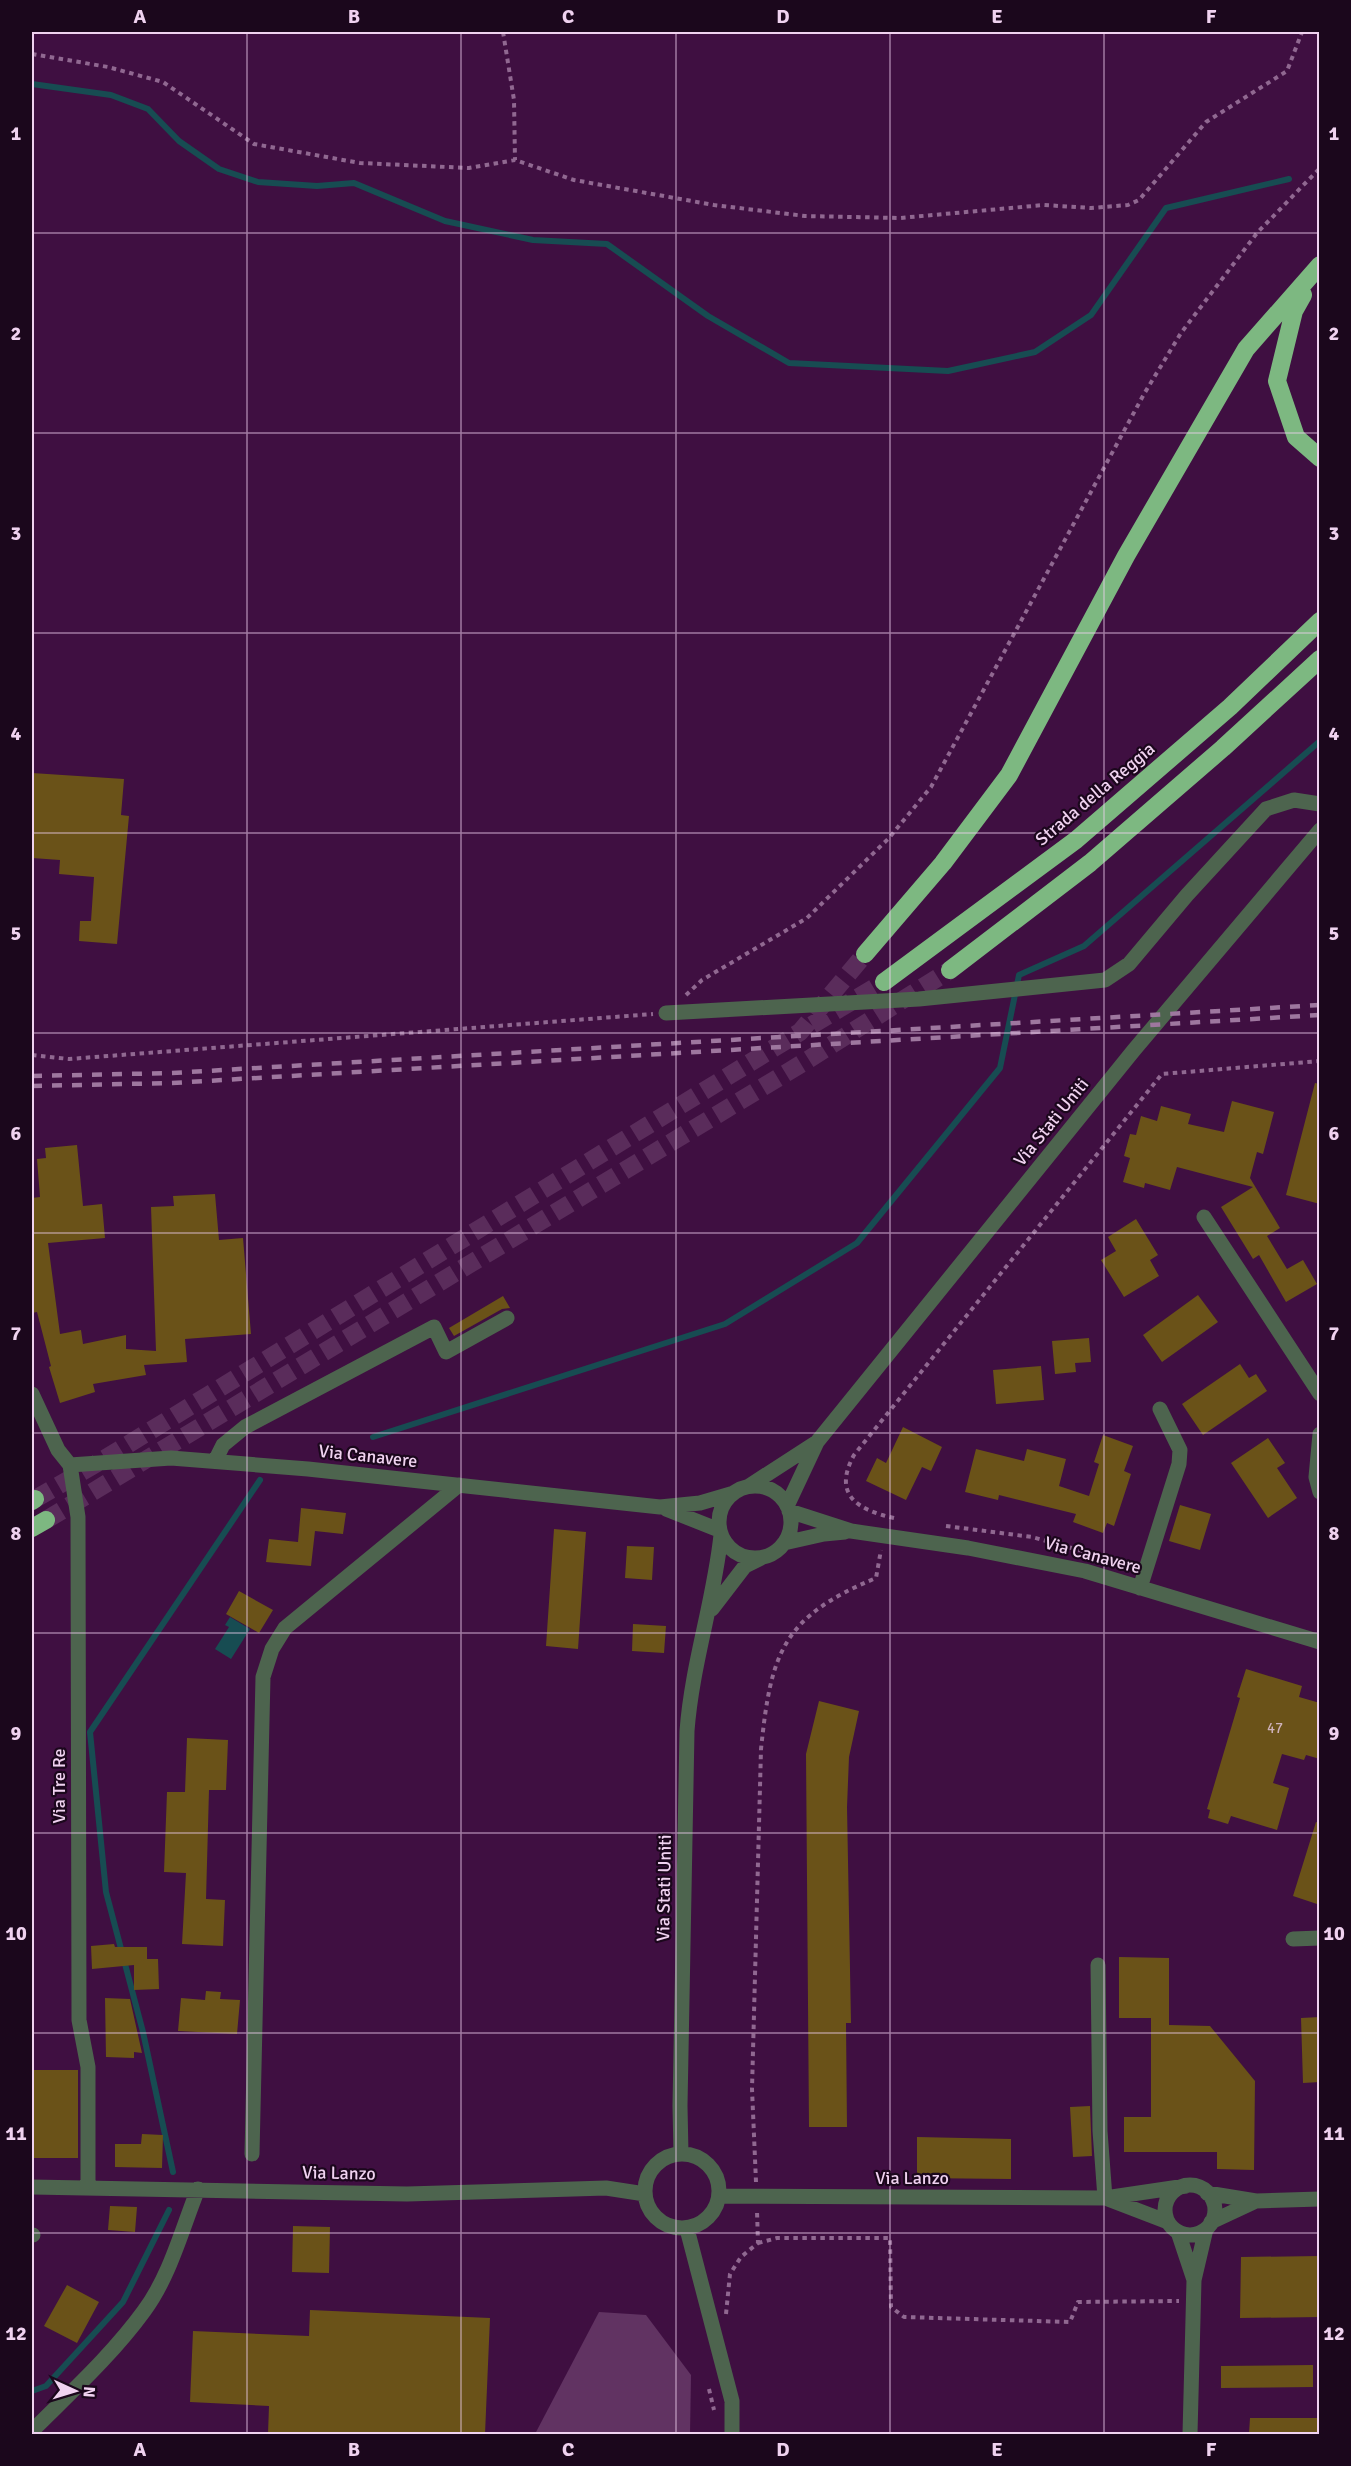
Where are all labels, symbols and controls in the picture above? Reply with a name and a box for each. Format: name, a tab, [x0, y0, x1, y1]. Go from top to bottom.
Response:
text: A	[134, 4, 147, 29]
text: B	[348, 4, 360, 29]
text: C	[562, 4, 574, 29]
text: D	[776, 4, 790, 29]
text: E	[991, 4, 1003, 29]
text: F	[1206, 4, 1217, 29]
text: 1	[11, 121, 22, 146]
text: 1	[1329, 121, 1340, 146]
text: 2	[11, 321, 21, 346]
text: 2	[1329, 321, 1339, 346]
text: 3	[11, 521, 21, 546]
text: 3	[1329, 521, 1339, 546]
text: 4	[11, 721, 22, 746]
text: 4	[1329, 721, 1340, 746]
street label: Strada della Reggia	[1031, 738, 1159, 850]
text: 5	[11, 921, 21, 946]
text: 5	[1329, 921, 1339, 946]
street label: Via Stati Uniti	[1009, 1074, 1093, 1170]
text: 6	[11, 1121, 22, 1146]
text: 6	[1329, 1121, 1340, 1146]
text: 7	[11, 1321, 22, 1346]
text: 7	[1329, 1321, 1340, 1346]
street label: Via Canavere	[318, 1440, 418, 1472]
text: 8	[11, 1521, 22, 1546]
text: 8	[1329, 1521, 1340, 1546]
street label: Via Canavere	[1042, 1532, 1144, 1578]
house number: 47	[1267, 1719, 1283, 1737]
text: 9	[11, 1721, 22, 1746]
text: 9	[1329, 1721, 1340, 1746]
street label: Via Tre Re	[48, 1748, 70, 1824]
street label: Via Stati Uniti	[652, 1834, 676, 1942]
text: 10	[5, 1921, 27, 1946]
text: 10	[1323, 1921, 1345, 1946]
text: 11	[5, 2121, 27, 2146]
text: 11	[1323, 2121, 1345, 2146]
street label: Via Lanzo	[302, 2161, 376, 2185]
street label: Via Lanzo	[875, 2167, 949, 2189]
text: 12	[5, 2321, 27, 2346]
text: 12	[1323, 2321, 1345, 2346]
north arrow	[45, 2361, 105, 2421]
text: N	[79, 2386, 99, 2398]
text: A	[134, 2437, 147, 2462]
text: B	[348, 2437, 360, 2462]
text: C	[562, 2437, 574, 2462]
text: D	[776, 2437, 790, 2462]
text: E	[991, 2437, 1003, 2462]
text: F	[1206, 2437, 1217, 2462]

